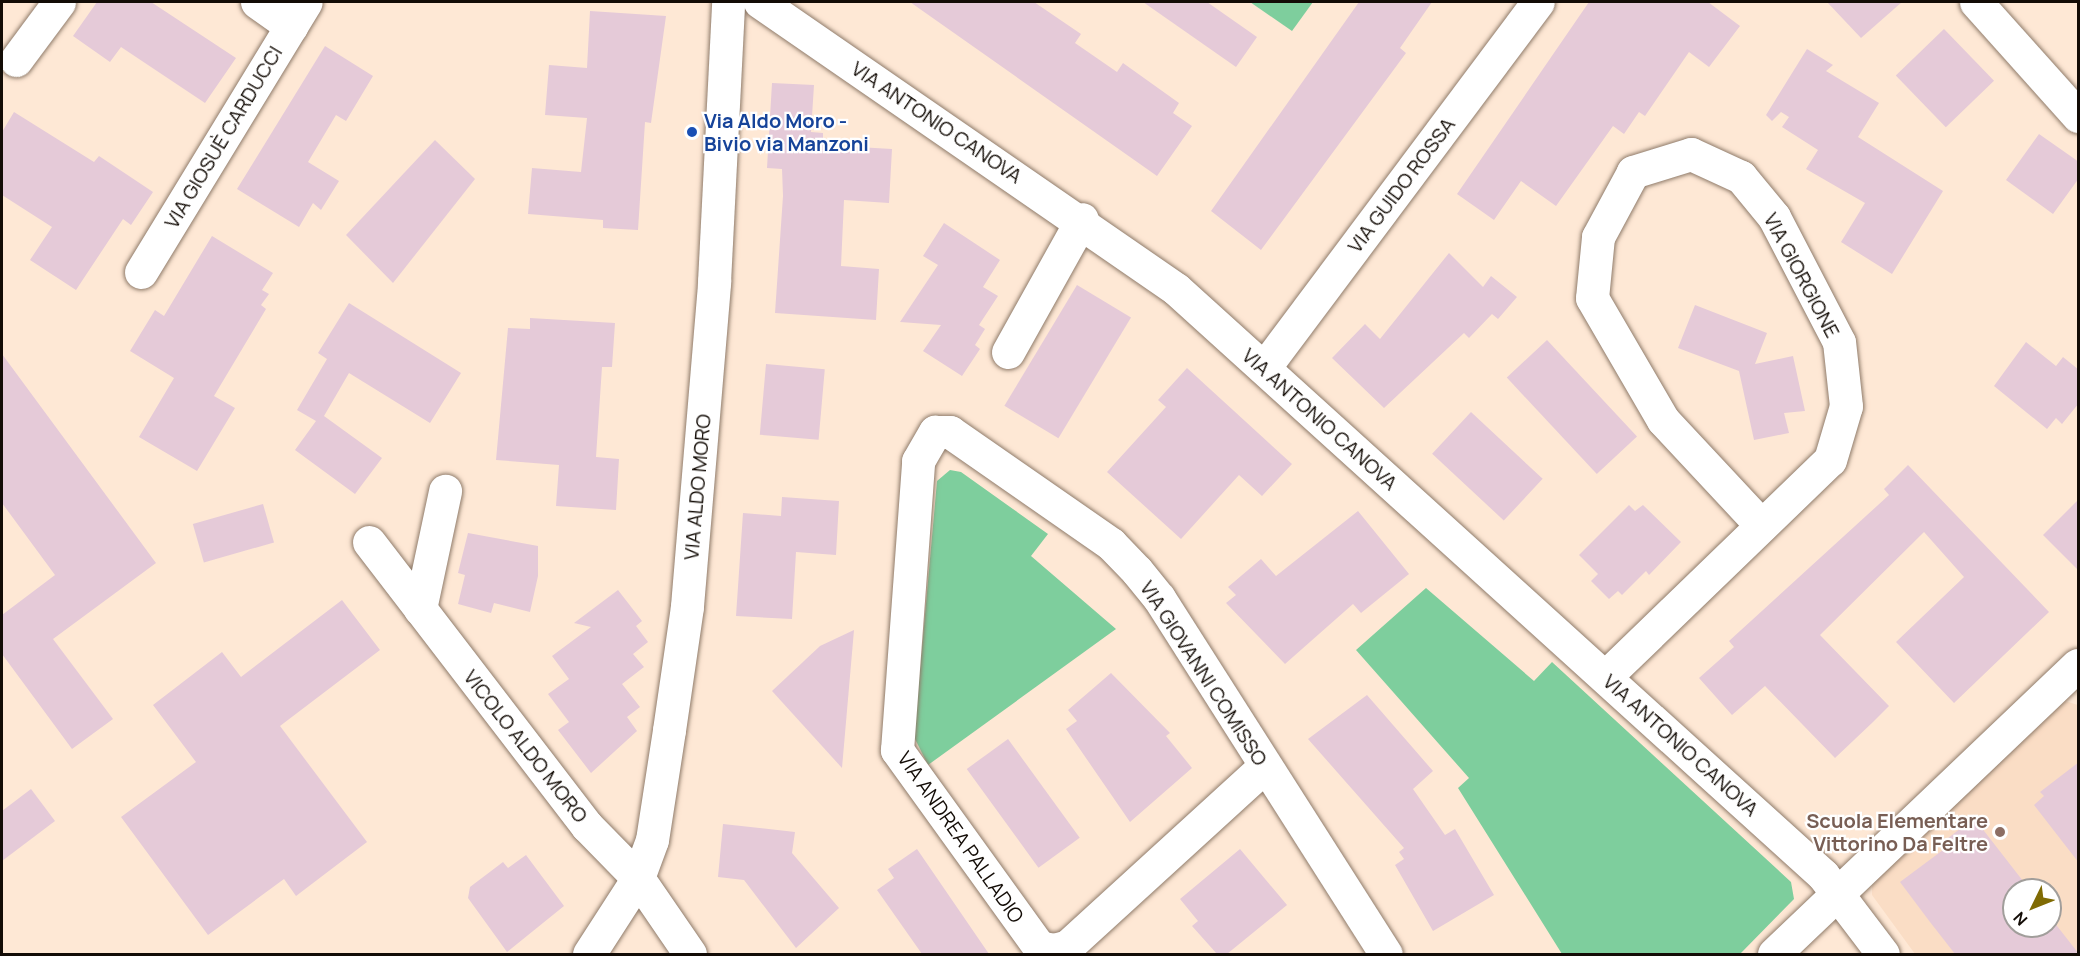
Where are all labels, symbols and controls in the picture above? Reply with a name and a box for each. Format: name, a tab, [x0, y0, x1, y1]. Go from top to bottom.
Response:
street label: VIA GIOSUÈ CARDUCCI	[159, 42, 287, 232]
street label: VIA ANTONIO CANOVA	[847, 56, 1027, 188]
place label: Via Aldo Moro - Bivio via Manzoni	[704, 108, 869, 155]
street label: VIA GUIDO ROSSA	[1342, 113, 1460, 257]
marker: Via Aldo Moro - Bivio via Manzoni	[685, 125, 699, 139]
street label: VIA GIORGIONE	[1759, 209, 1845, 341]
street label: VIA ANTONIO CANOVA	[1237, 343, 1403, 495]
street label: VIA ALDO MORO	[679, 413, 715, 561]
street label: VIA GIOVANNI COMISSO	[1135, 576, 1273, 770]
street label: VICOLO ALDO MORO	[459, 665, 593, 827]
street label: VIA ANTONIO CANOVA	[1598, 669, 1764, 821]
street label: VIA ANDREA PALLADIO	[893, 747, 1029, 927]
place label: Scuola Elementare Vittorino Da Feltre	[1806, 808, 1988, 855]
marker: Scuola Elementare Vittorino Da Feltre	[1993, 825, 2007, 839]
north arrow	[2002, 878, 2062, 938]
text: N	[2008, 907, 2032, 931]

